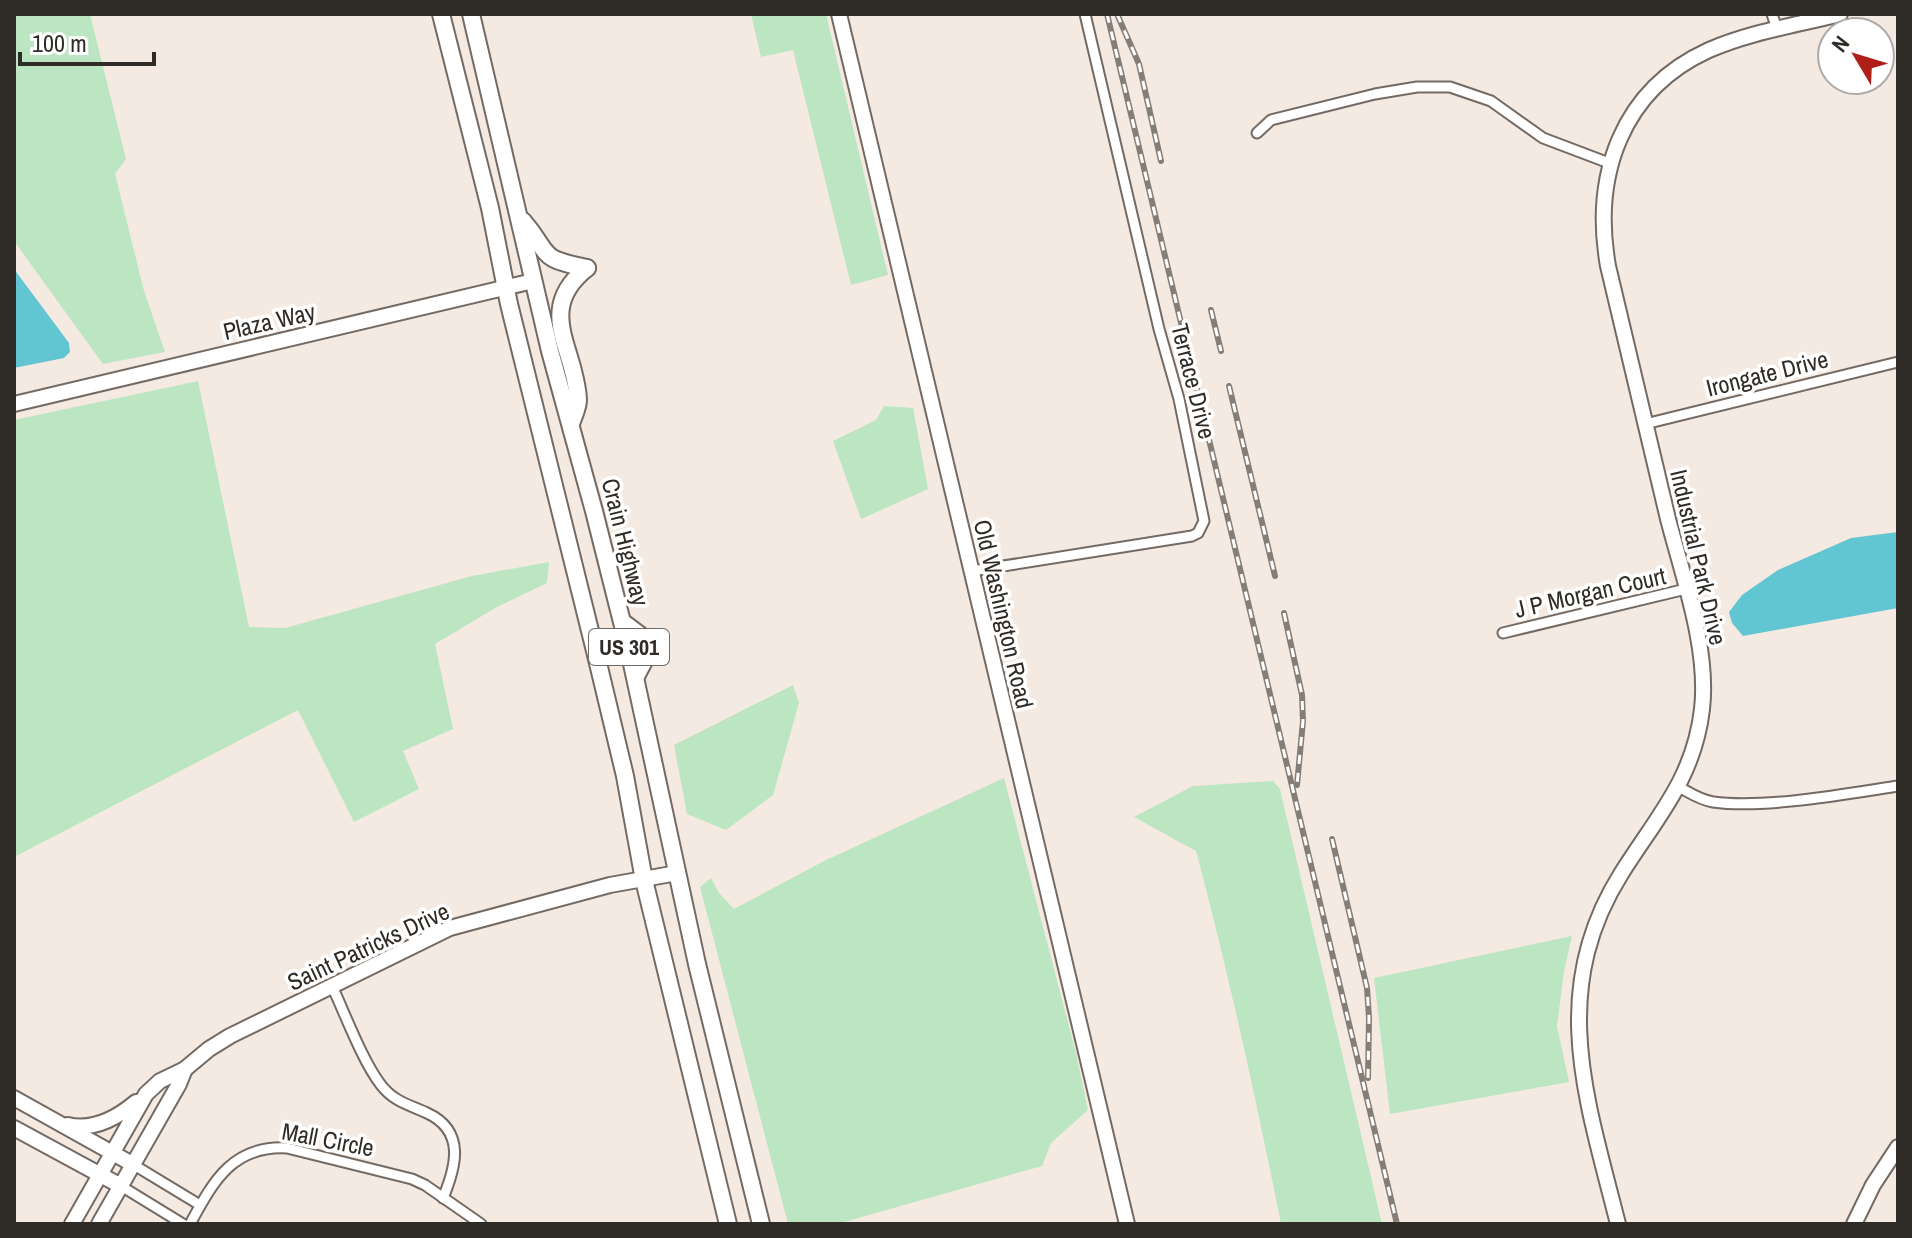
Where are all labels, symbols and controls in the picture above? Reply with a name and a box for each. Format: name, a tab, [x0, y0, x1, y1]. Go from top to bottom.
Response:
scale bar	[20, 16, 154, 66]
north arrow	[1816, 16, 1896, 96]
text: 100 m	[32, 27, 87, 59]
text: N	[1824, 29, 1856, 58]
street label: Plaza Way	[220, 295, 318, 347]
street label: Terrace Drive	[1164, 320, 1224, 442]
street label: Irongate Drive	[1703, 342, 1831, 404]
street label: Industrial Park Drive	[1663, 466, 1735, 648]
street label: Crain Highway	[595, 475, 657, 609]
street label: Old Washington Road	[967, 516, 1041, 712]
street label: J P Morgan Court	[1511, 559, 1669, 625]
road number: US 301	[589, 629, 669, 665]
street label: Saint Patricks Drive	[282, 895, 454, 997]
street label: Mall Circle	[279, 1114, 377, 1164]

